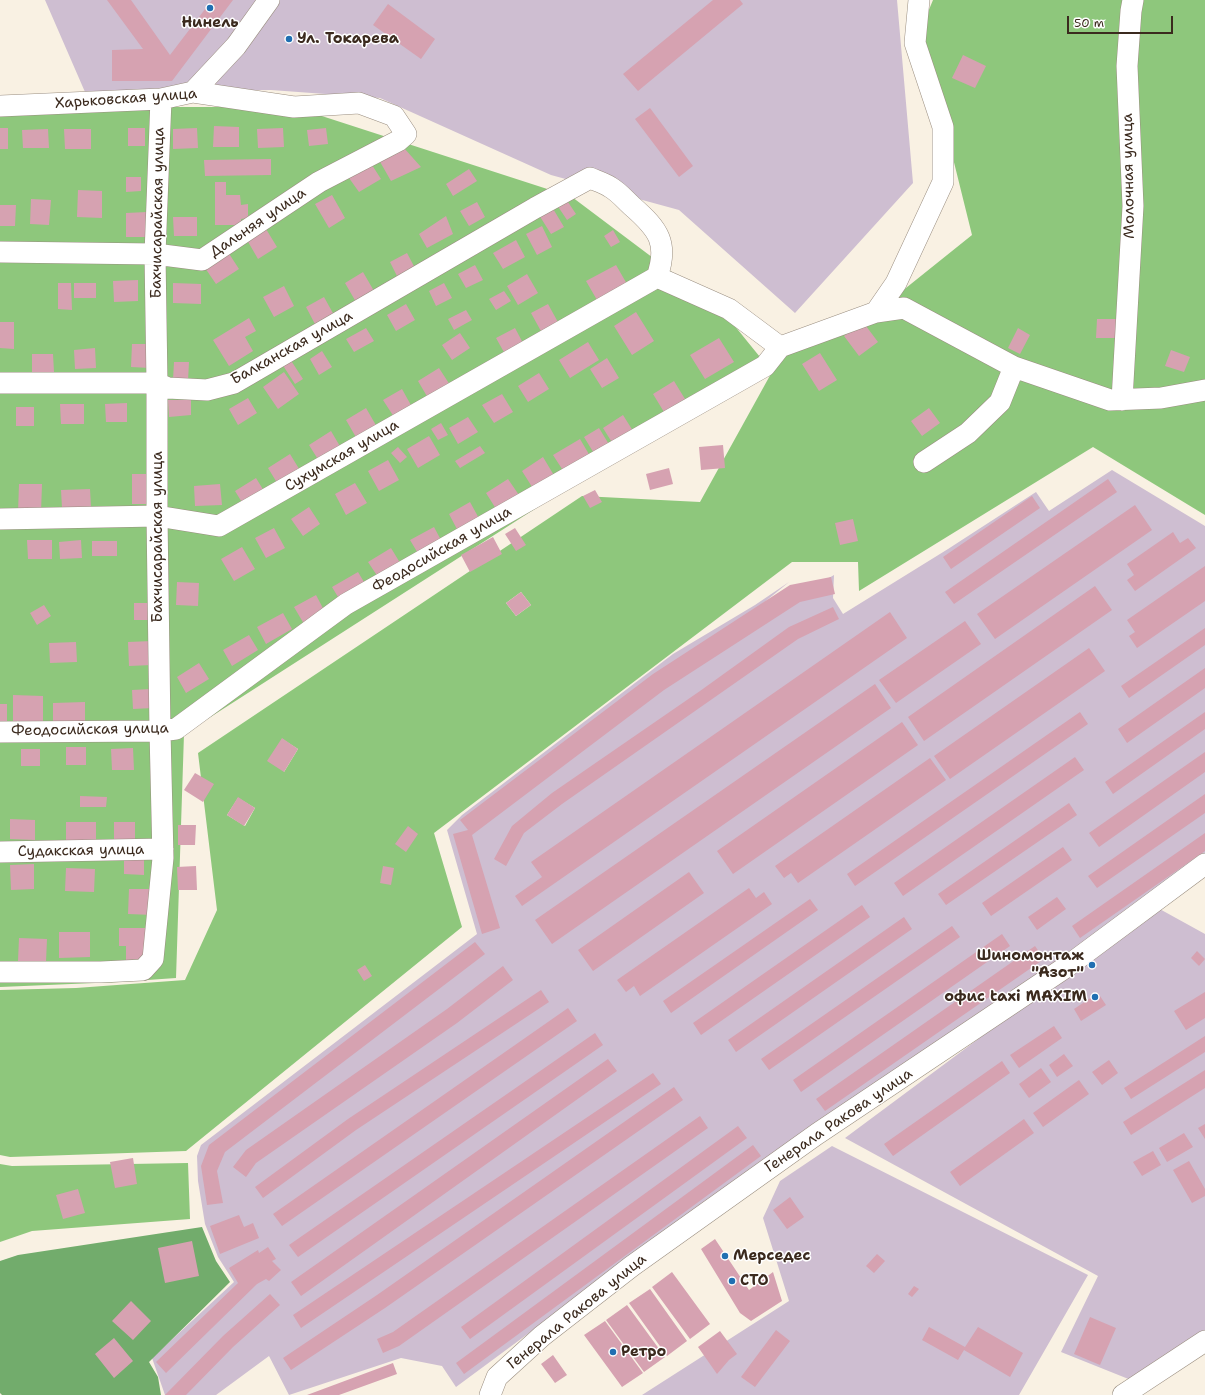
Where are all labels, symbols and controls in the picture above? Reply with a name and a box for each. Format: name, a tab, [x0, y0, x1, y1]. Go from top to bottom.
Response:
marker: Нинель	[205, 3, 215, 13]
scale bar	[1069, 8, 1175, 34]
place label: Нинель	[182, 14, 238, 32]
text: 50 m	[1074, 15, 1104, 31]
place label: Ул. Токарева	[297, 30, 399, 48]
marker: Ул. Токарева	[284, 34, 294, 44]
street label: Харьковская улица	[54, 85, 198, 113]
street label: Молочная улица	[1119, 113, 1139, 239]
street label: Бахчисарайская улица	[148, 127, 168, 299]
street label: Дальняя улица	[206, 184, 310, 262]
street label: Балканская улица	[228, 307, 356, 389]
street label: Сухумская улица	[282, 416, 402, 496]
street label: Бахчисарайская улица	[149, 451, 167, 623]
street label: Феодосийская улица	[369, 503, 515, 597]
street label: Феодосийская улица	[11, 720, 169, 740]
street label: Судакская улица	[17, 841, 145, 861]
place label: Шиномонтаж "Азот"	[977, 947, 1084, 982]
marker: Шиномонтаж "Азот"	[1087, 960, 1097, 970]
place label: офис taxi MAXIM	[944, 988, 1087, 1006]
marker: офис taxi MAXIM	[1090, 992, 1100, 1002]
street label: Генерала Ракова улица	[762, 1065, 916, 1177]
place label: Мерседес	[733, 1247, 811, 1265]
street label: Генерала Ракова улица	[504, 1250, 650, 1374]
marker: Мерседес	[720, 1251, 730, 1261]
place label: СТО	[740, 1272, 768, 1290]
marker: СТО	[727, 1276, 737, 1286]
place label: Ретро	[621, 1343, 666, 1361]
marker: Ретро	[608, 1347, 618, 1357]

